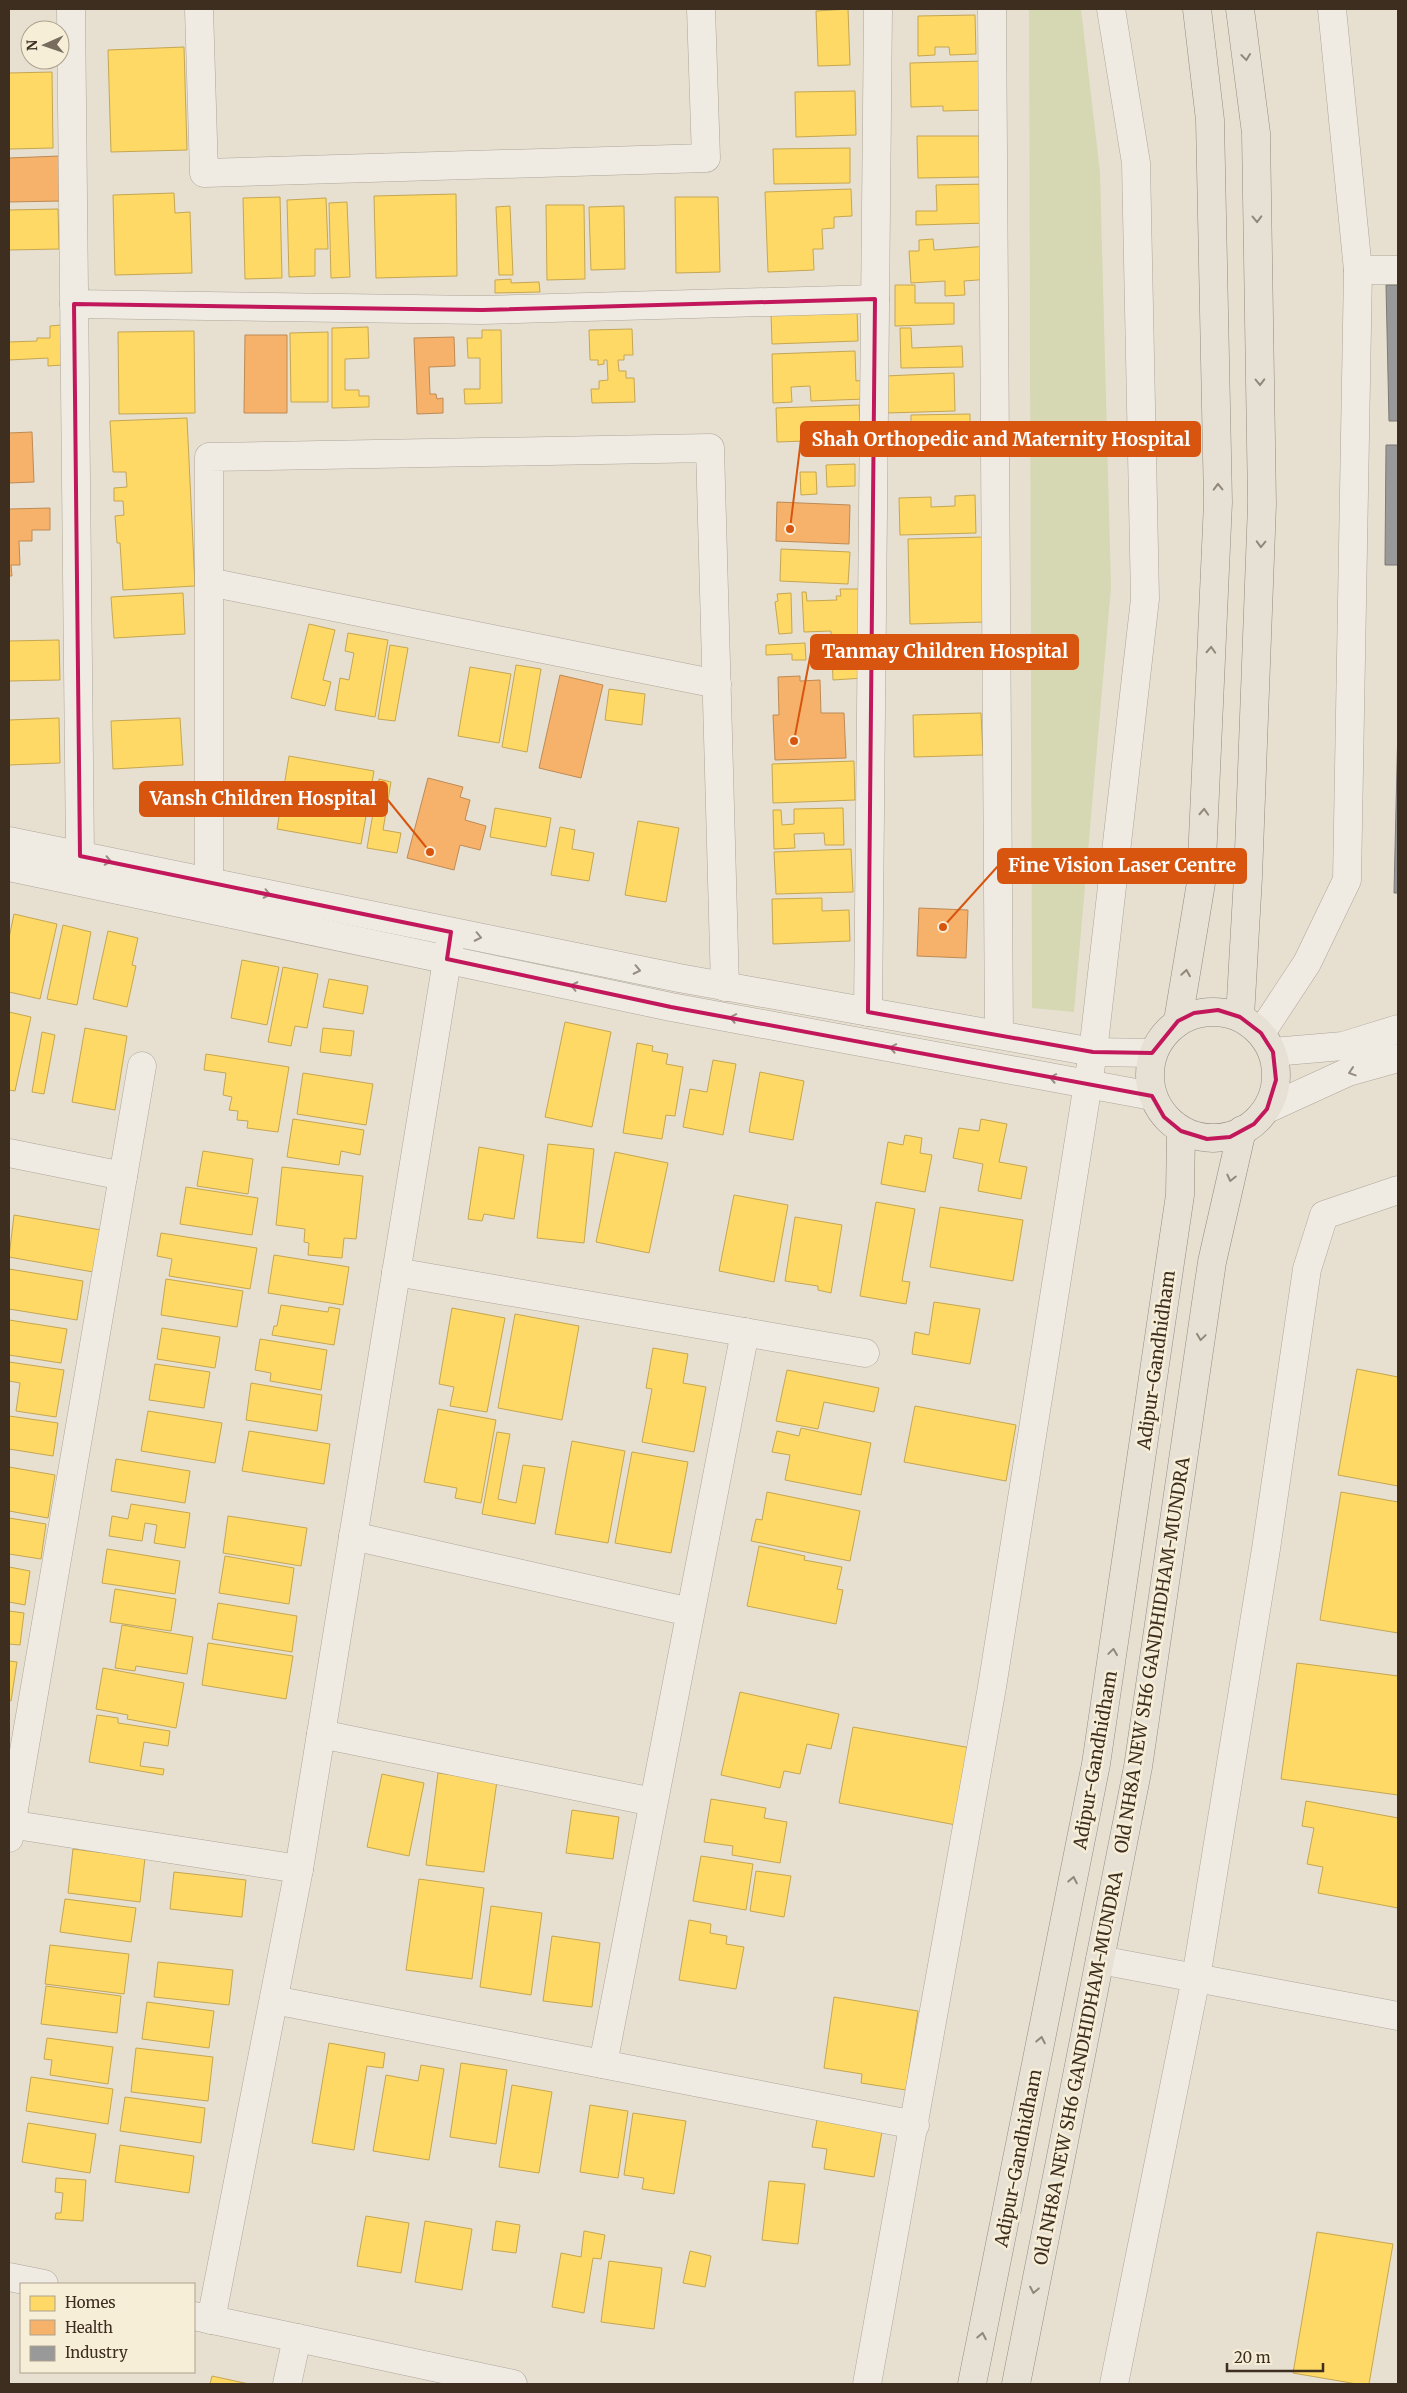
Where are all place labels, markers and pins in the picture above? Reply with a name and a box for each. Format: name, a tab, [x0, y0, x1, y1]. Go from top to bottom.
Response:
callout: Shah Orthopedic and Maternity Hospital	[801, 422, 1200, 456]
callout: Tanmay Children Hospital	[811, 635, 1078, 669]
callout: Vansh Children Hospital	[140, 782, 387, 816]
callout: Fine Vision Laser Centre	[998, 849, 1246, 883]

